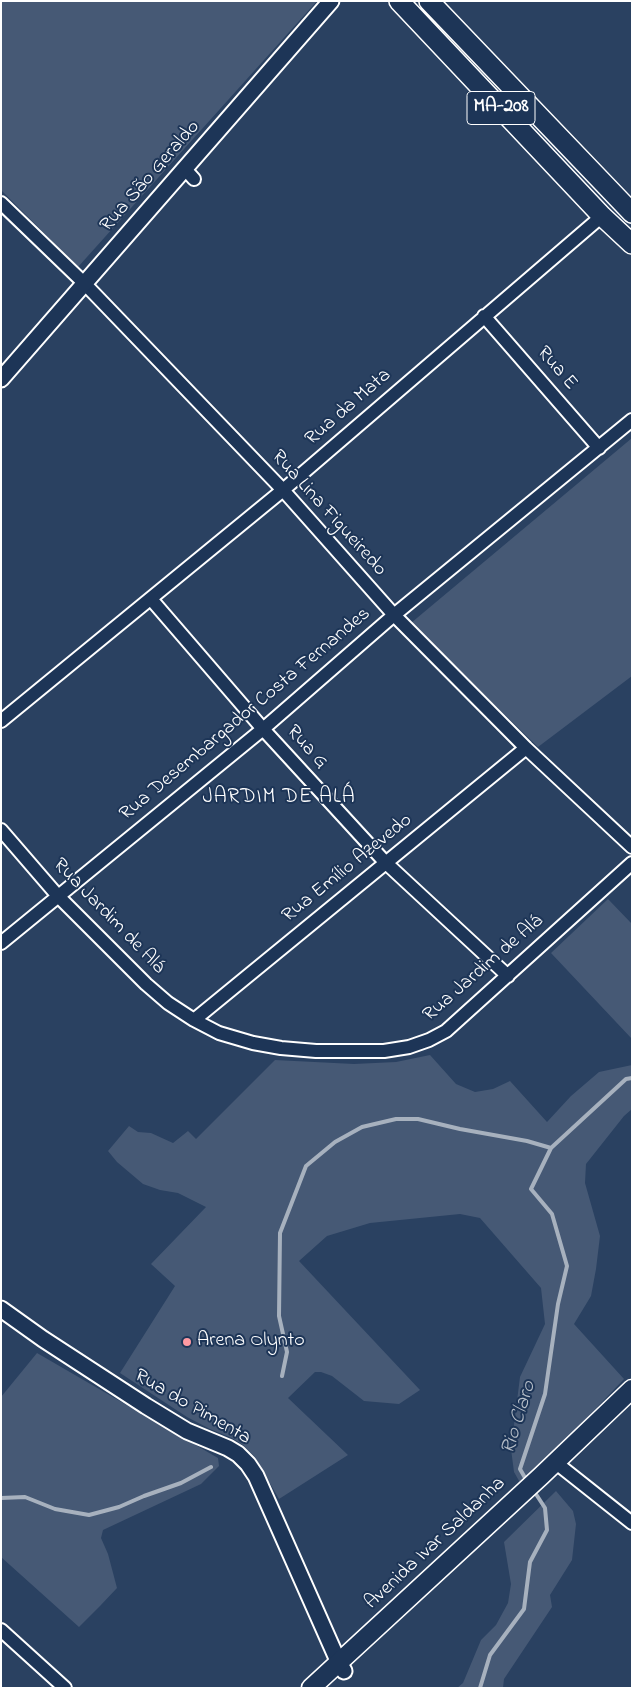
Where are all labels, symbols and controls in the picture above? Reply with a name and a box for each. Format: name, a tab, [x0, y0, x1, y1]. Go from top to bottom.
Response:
road number: MA-208	[467, 92, 535, 125]
street label: Rua São Geraldo	[96, 116, 206, 238]
street label: Rua E	[530, 342, 582, 396]
street label: Rua da Mata	[301, 364, 397, 452]
street label: Rua Lina Figueiredo	[265, 446, 391, 582]
street label: Rua Desembargador Costa Fernandes	[116, 603, 376, 827]
street label: Rua G	[280, 721, 332, 775]
district label: JARDIM DE ALÁ	[201, 786, 357, 812]
street label: Rua Emílio Azevedo	[278, 809, 418, 929]
street label: Rua Jardim de Alá	[47, 854, 169, 980]
street label: Rua Jardim de Alá	[419, 910, 549, 1028]
place label: Arena Olynto	[197, 1330, 305, 1354]
marker: Arena Olynto	[181, 1336, 193, 1348]
street label: Rua do Pimenta	[129, 1365, 255, 1451]
water label: Rio Claro	[497, 1378, 543, 1458]
street label: Avenida Ivar Saldanha	[361, 1473, 511, 1615]

